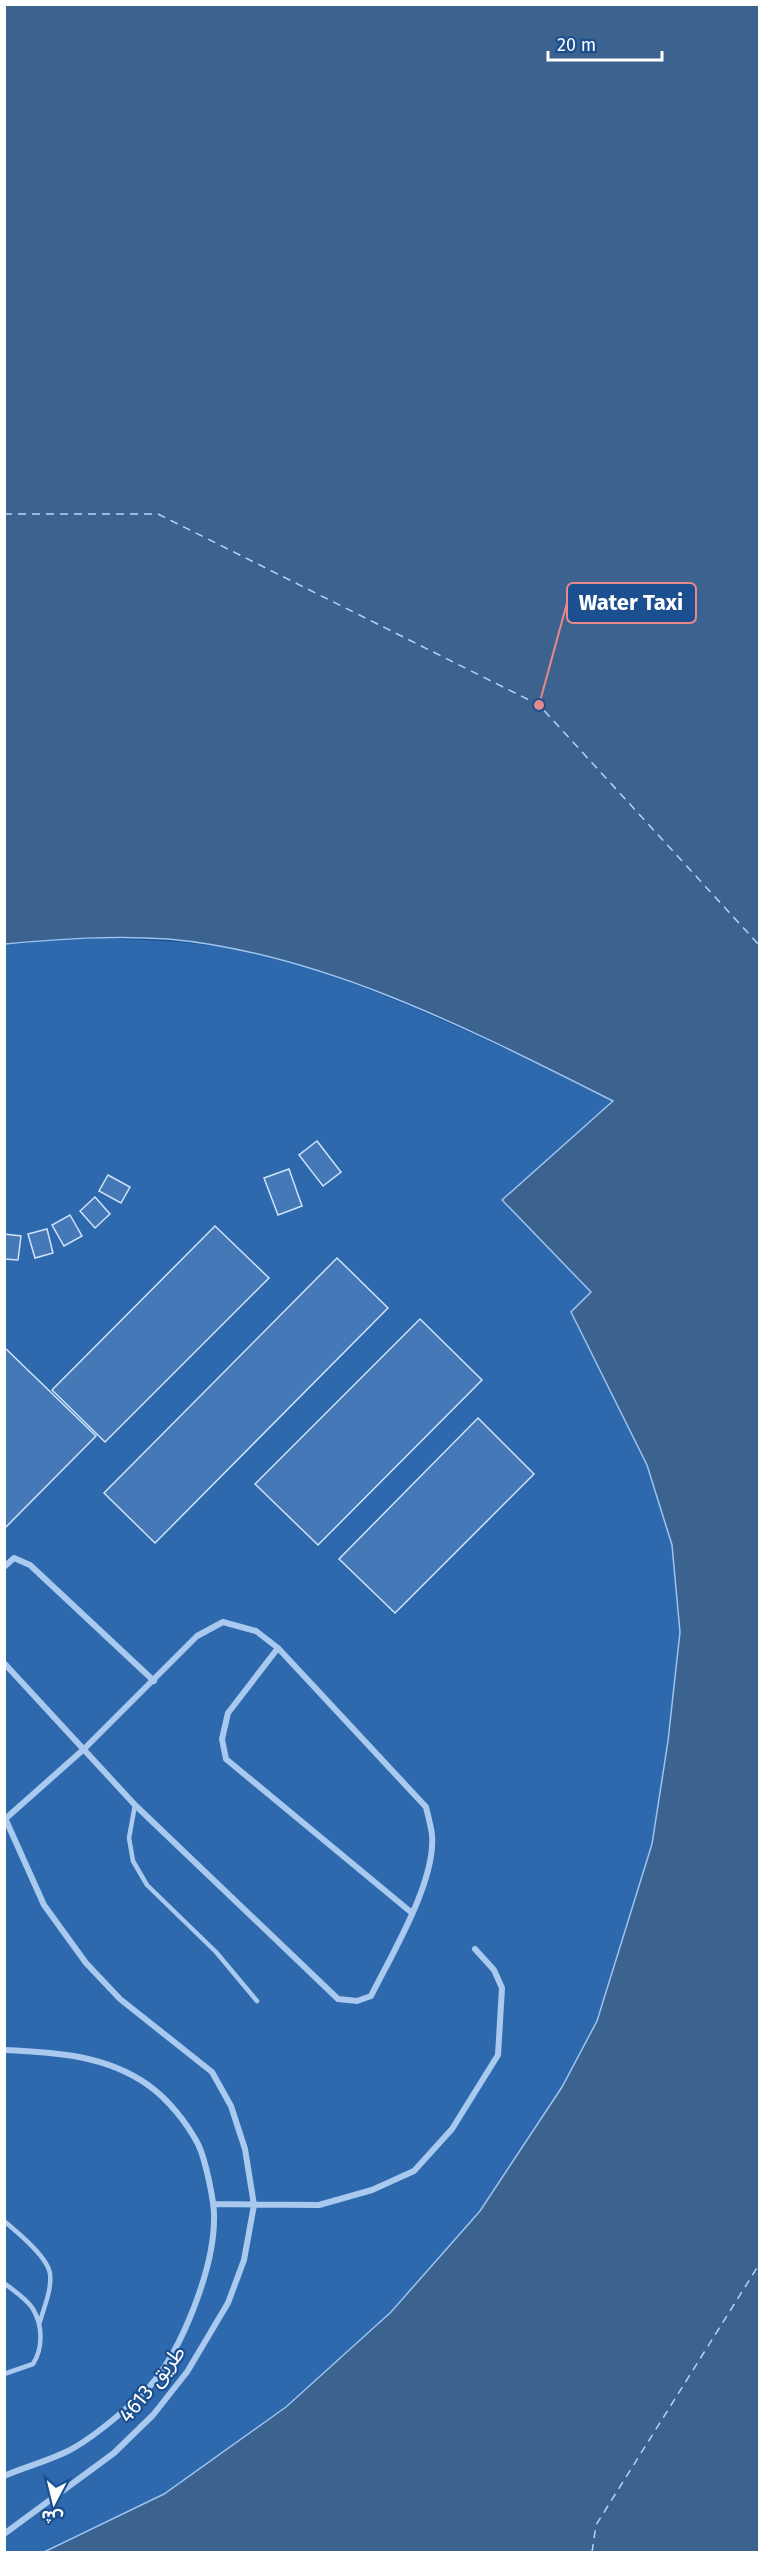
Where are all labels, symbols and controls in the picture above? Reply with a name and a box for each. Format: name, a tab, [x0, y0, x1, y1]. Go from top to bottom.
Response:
scale bar	[548, 24, 662, 62]
text: 20 m	[557, 34, 596, 56]
callout: Water Taxi	[567, 583, 696, 623]
text: Water Taxi	[579, 589, 683, 616]
street label: طريق 4613	[113, 2340, 191, 2428]
north arrow	[24, 2473, 84, 2533]
text: ش	[40, 2507, 64, 2528]

